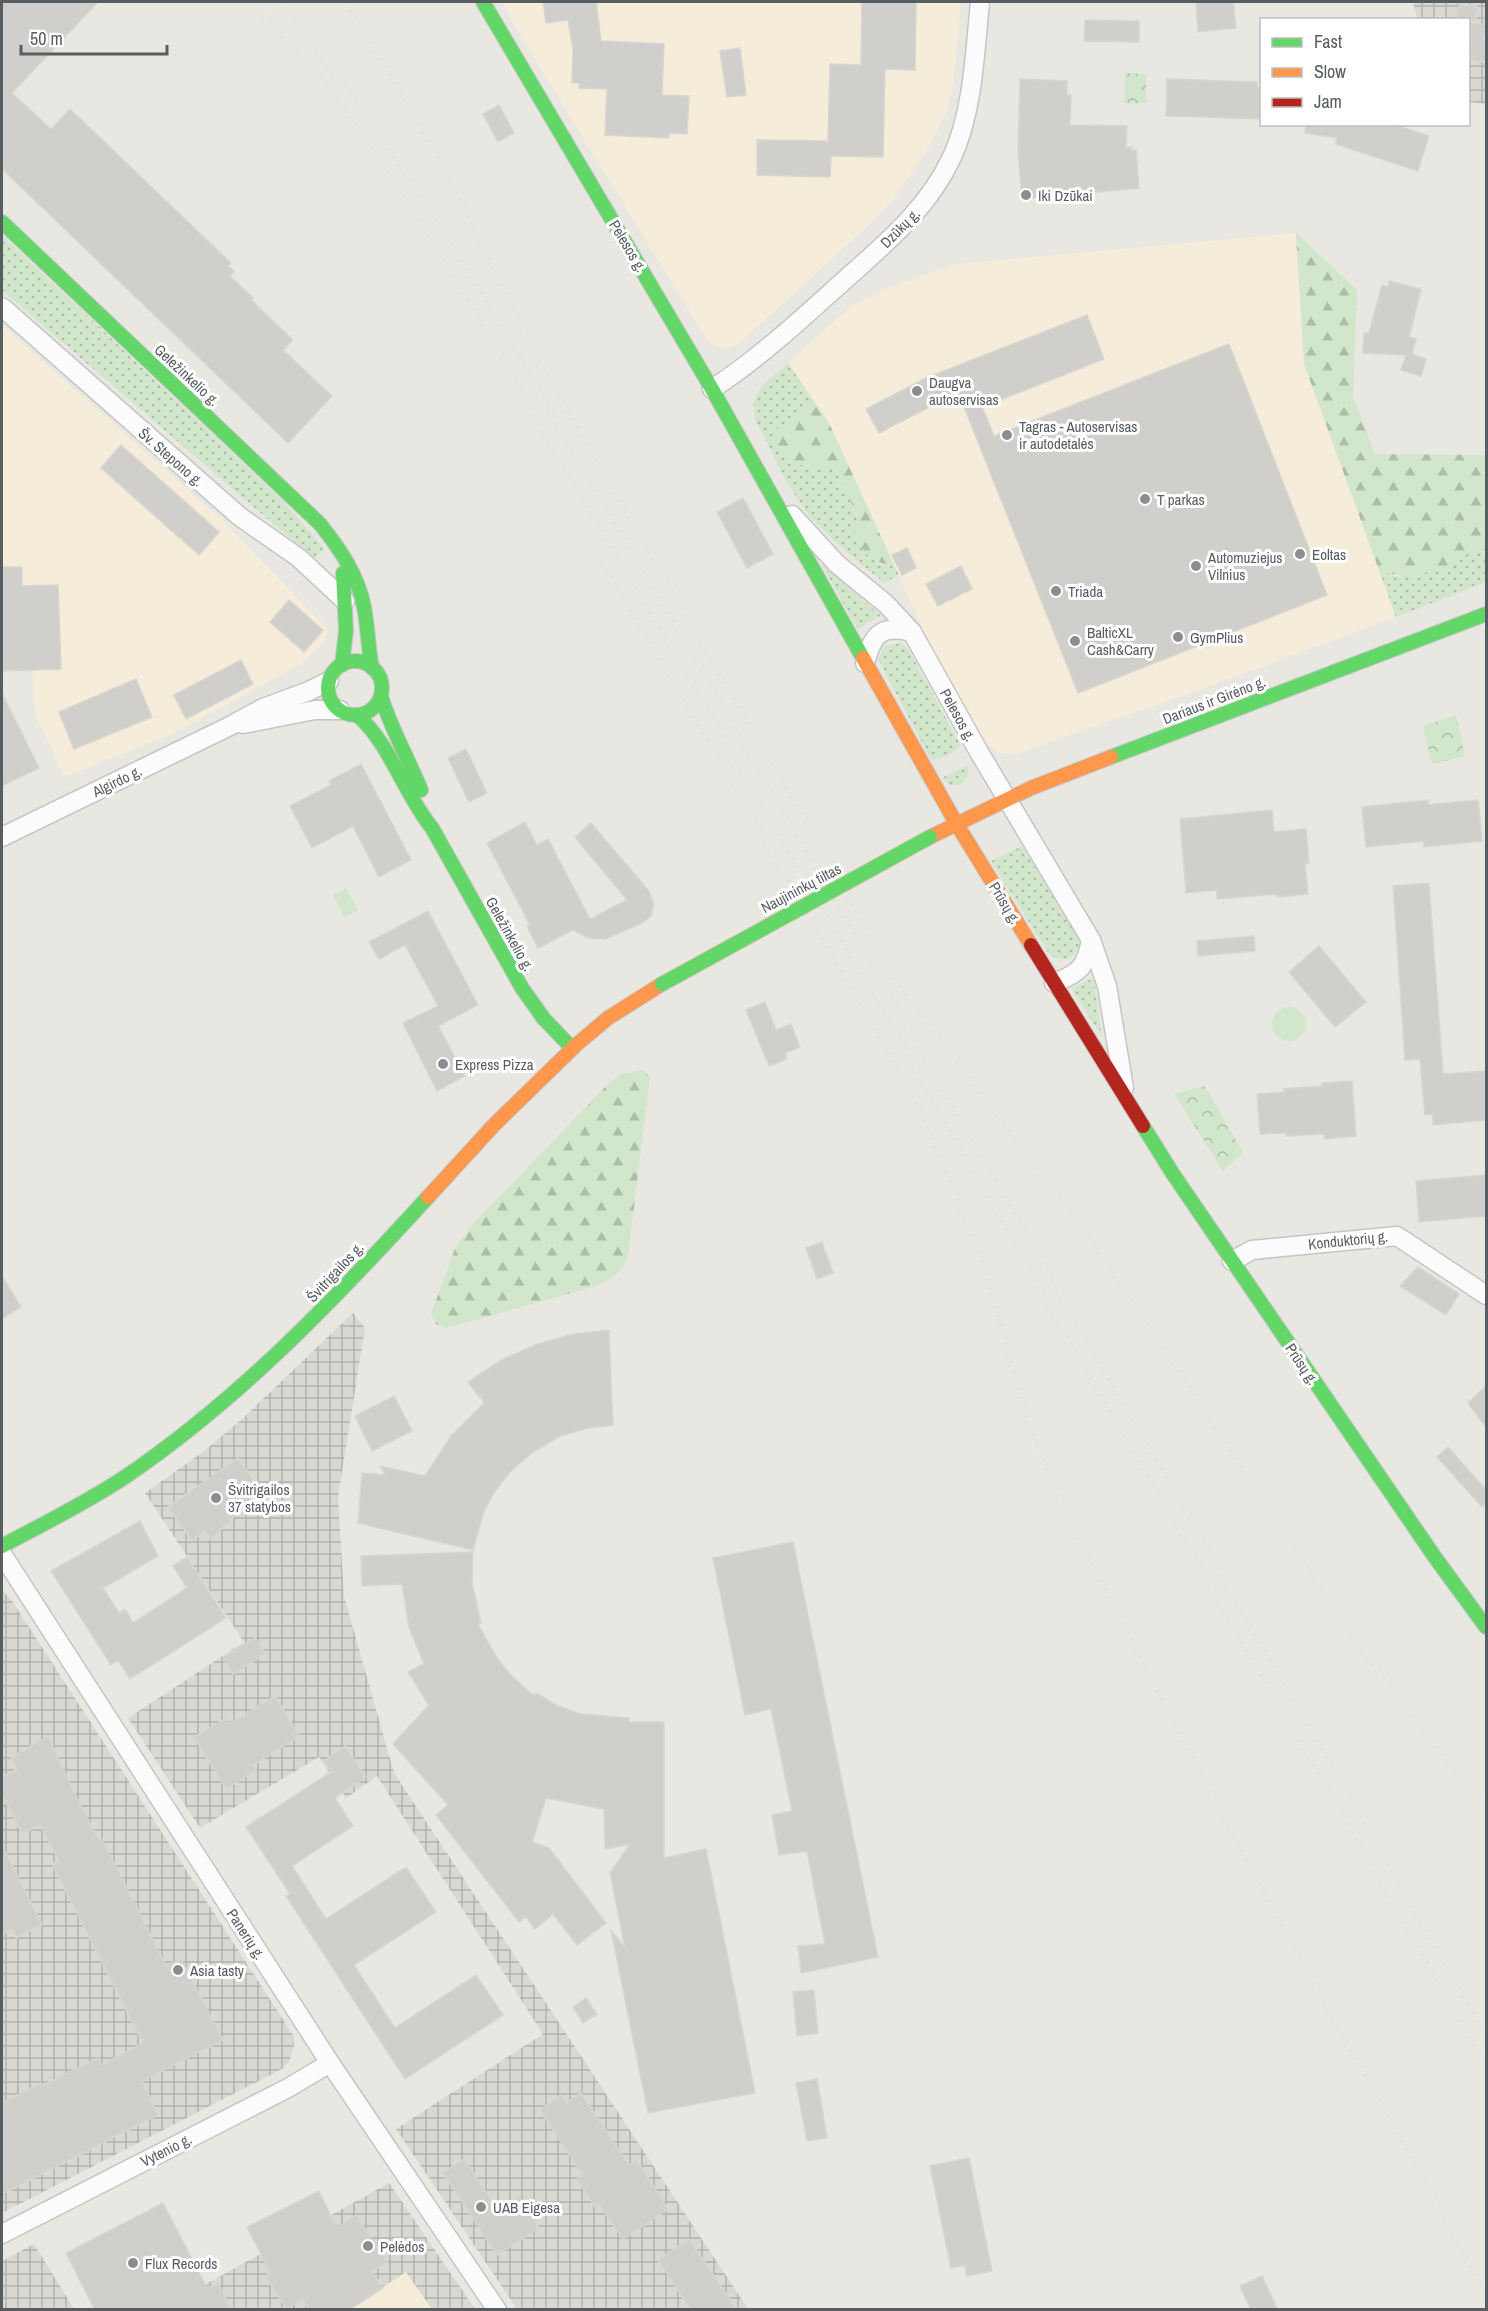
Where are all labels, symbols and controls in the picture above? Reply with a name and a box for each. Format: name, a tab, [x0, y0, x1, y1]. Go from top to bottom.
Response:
scale bar	[21, 18, 166, 56]
legend	[1260, 18, 1470, 126]
text: 50 m	[30, 26, 63, 51]
text: Fast	[1314, 29, 1342, 54]
text: Slow	[1314, 59, 1346, 84]
text: Jam	[1314, 89, 1342, 114]
place label: Iki Dzūkai	[1038, 185, 1093, 206]
marker: Iki Dzūkai	[1019, 188, 1033, 202]
street label: Dzūkų g.	[875, 203, 925, 253]
street label: Pelesos g.	[604, 216, 652, 276]
street label: Geležinkelio g.	[150, 339, 224, 411]
place label: Daugva autoservisas	[929, 372, 999, 410]
marker: Daugva autoservisas	[910, 384, 924, 398]
place label: Tagras - Autoservisas ir autodetalės	[1019, 416, 1138, 454]
street label: Šv. Stepono g.	[134, 423, 208, 491]
marker: Tagras - Autoservisas ir autodetalės	[1000, 428, 1014, 442]
place label: T parkas	[1157, 489, 1205, 510]
marker: T parkas	[1138, 492, 1152, 506]
place label: Eoltas	[1312, 544, 1346, 565]
place label: Automuziejus Vilnius	[1207, 547, 1283, 585]
marker: Eoltas	[1293, 547, 1307, 561]
marker: Automuziejus Vilnius	[1189, 559, 1203, 573]
place label: Triada	[1068, 581, 1103, 602]
marker: Triada	[1049, 584, 1063, 598]
place label: BalticXL Cash&Carry	[1087, 622, 1155, 660]
place label: GymPlius	[1190, 627, 1243, 648]
marker: GymPlius	[1171, 630, 1185, 644]
marker: BalticXL Cash&Carry	[1068, 634, 1082, 648]
street label: Dariaus ir Girėno g.	[1159, 671, 1269, 729]
street label: Pelesos g.	[935, 685, 981, 745]
street label: Algirdo g.	[88, 760, 145, 802]
street label: Naujininkų tiltas	[757, 858, 845, 918]
street label: Prūsų g.	[984, 878, 1026, 928]
street label: Geležinkelio g.	[481, 893, 539, 975]
place label: Express Pizza	[455, 1054, 534, 1075]
marker: Express Pizza	[436, 1057, 450, 1071]
street label: Konduktorių g.	[1307, 1225, 1389, 1255]
street label: Švitrigailos g.	[302, 1237, 368, 1307]
street label: Prūsų g.	[1280, 1339, 1324, 1389]
place label: Švitrigailos 37 statybos	[228, 1479, 291, 1517]
marker: Švitrigailos 37 statybos	[209, 1491, 223, 1505]
street label: Panerių g.	[222, 1904, 270, 1964]
place label: Asia tasty	[189, 1960, 245, 1981]
marker: Asia tasty	[171, 1963, 185, 1977]
street label: Vytenio g.	[137, 2128, 195, 2172]
place label: UAB Eigesa	[493, 2197, 560, 2218]
marker: UAB Eigesa	[474, 2200, 488, 2214]
place label: Pelėdos	[380, 2236, 424, 2257]
marker: Pelėdos	[361, 2239, 375, 2253]
place label: Flux Records	[145, 2253, 217, 2274]
marker: Flux Records	[126, 2256, 140, 2270]

